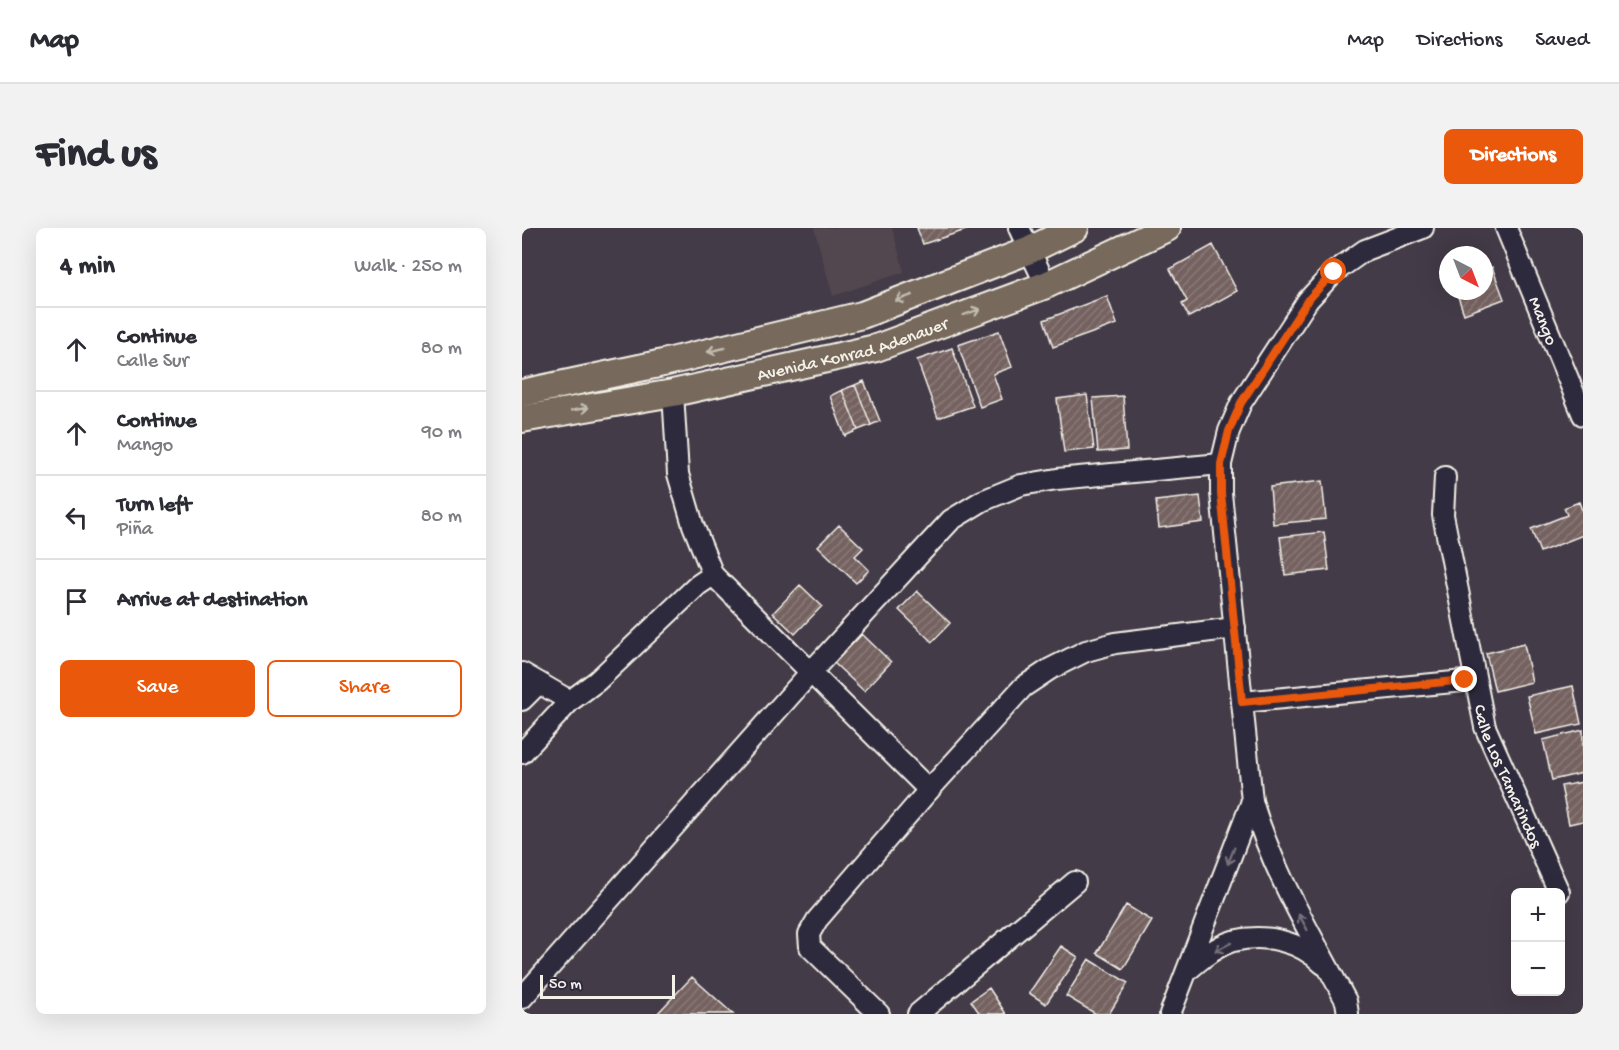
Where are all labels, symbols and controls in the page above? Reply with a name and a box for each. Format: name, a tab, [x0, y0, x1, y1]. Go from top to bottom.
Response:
text: Map	[30, 25, 79, 58]
text: Map	[1347, 29, 1384, 54]
text: Directions	[1417, 29, 1502, 54]
text: Saved	[1535, 29, 1589, 54]
button: Directions	[1444, 129, 1583, 184]
text: Find us	[36, 132, 156, 181]
north arrow	[1439, 246, 1493, 300]
text: 4 min	[60, 252, 115, 283]
text: Walk · 250 m	[354, 256, 462, 279]
route start	[1320, 258, 1346, 284]
one-way arrow	[895, 294, 914, 305]
street label: Mango	[1522, 294, 1561, 349]
one-way arrow	[962, 306, 981, 317]
street label: Avenida Konrad Adenauer	[755, 314, 953, 387]
text: Continue	[117, 325, 197, 351]
icon: ahead	[60, 333, 93, 366]
text: 80 m	[421, 338, 462, 361]
one-way arrow	[707, 344, 726, 356]
text: Calle Sur	[117, 351, 189, 374]
one-way arrow	[569, 403, 589, 414]
text: Continue	[117, 409, 197, 435]
icon: ahead	[60, 417, 93, 450]
text: 90 m	[422, 422, 462, 445]
text: Mango	[117, 435, 173, 458]
text: Turn left	[117, 493, 191, 519]
icon: left	[60, 501, 93, 534]
text: 80 m	[421, 506, 462, 529]
text: Piña	[117, 519, 153, 542]
icon: arrive	[60, 585, 93, 618]
text: Arrive at destination	[117, 588, 307, 614]
button: Save	[60, 660, 255, 717]
button: Share	[267, 660, 462, 717]
route end	[1451, 666, 1477, 692]
street label: Calle Los Tamarindos	[1468, 703, 1546, 853]
one-way arrow	[1225, 846, 1236, 865]
map controls	[1511, 888, 1565, 996]
button: +	[1511, 888, 1565, 942]
one-way arrow	[1297, 913, 1308, 931]
one-way arrow	[1214, 941, 1232, 953]
button: −	[1511, 942, 1565, 996]
scale bar	[540, 972, 675, 1000]
text: 50 m	[549, 976, 582, 995]

